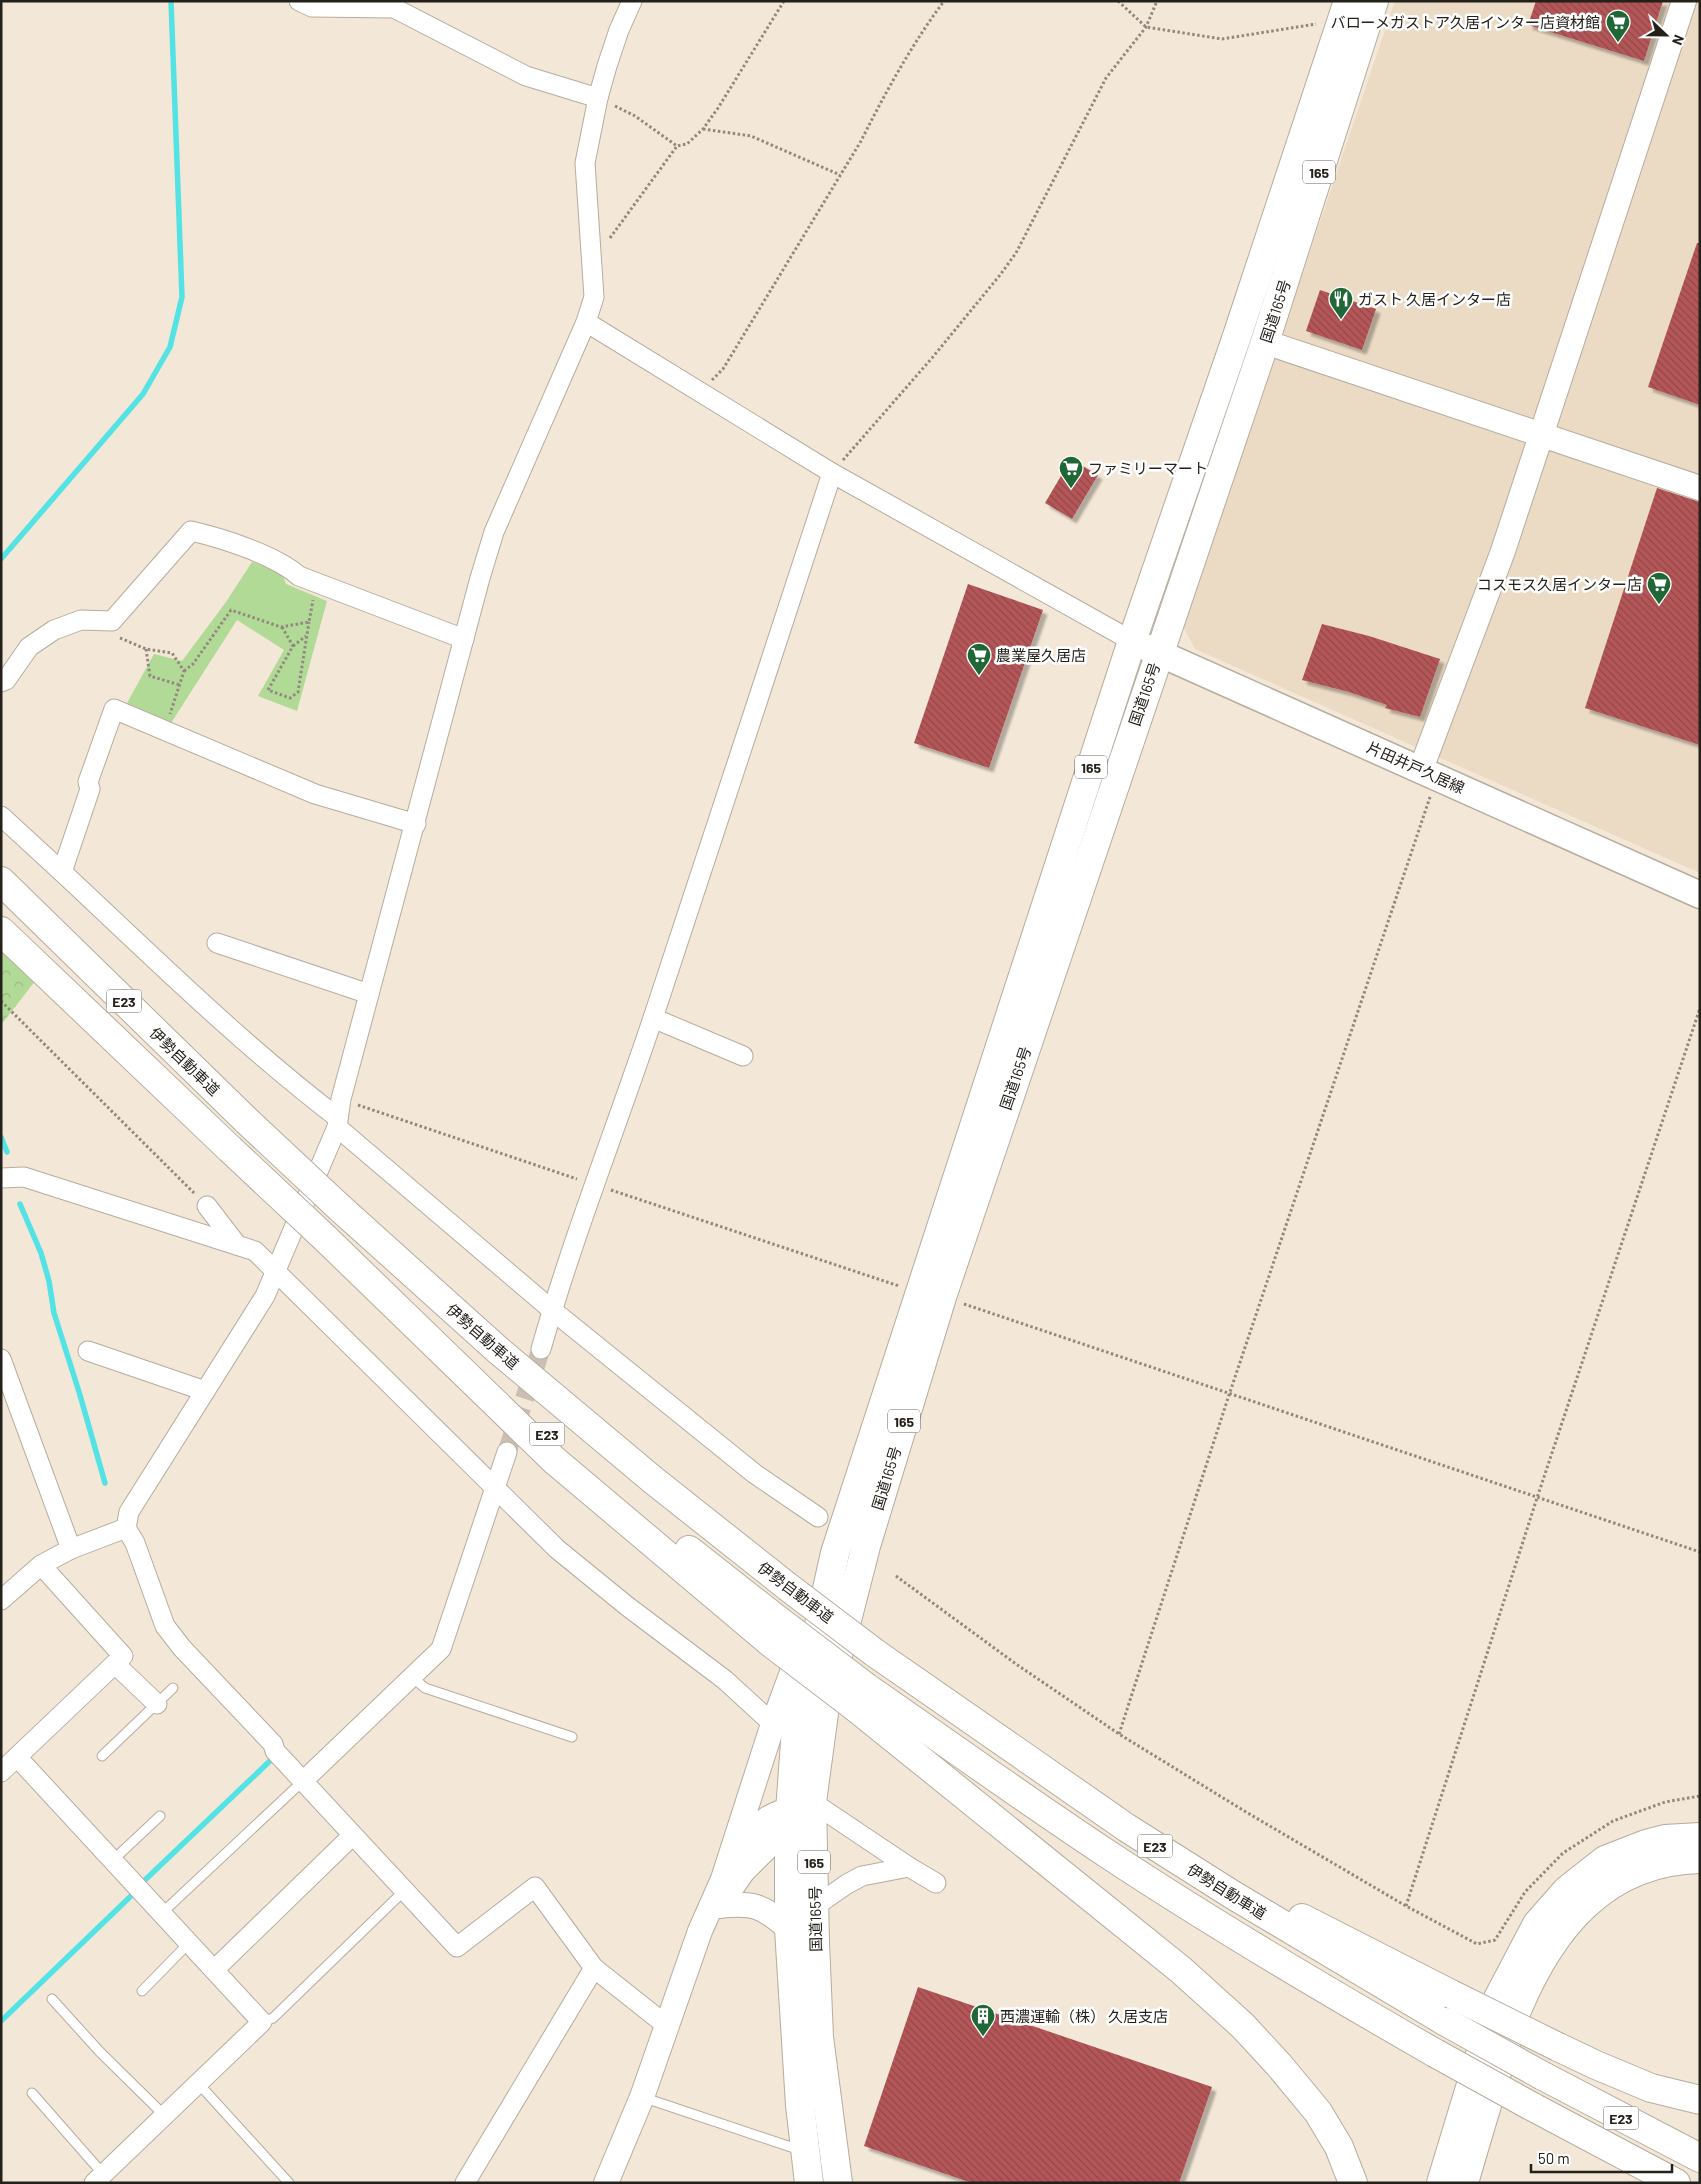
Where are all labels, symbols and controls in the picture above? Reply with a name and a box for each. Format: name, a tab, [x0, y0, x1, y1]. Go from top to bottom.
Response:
supermarket icon: バローメガストア久居インター店資材館	[1605, 9, 1631, 43]
north arrow	[1641, 10, 1691, 60]
place label: バローメガストア久居インター店資材館	[1331, 13, 1600, 31]
text: N	[1669, 33, 1688, 48]
road number: 165	[1303, 160, 1335, 183]
street label: 国道165号	[1256, 277, 1294, 345]
restaurant icon: ガスト 久居インター店	[1328, 286, 1354, 320]
place label: ガスト 久居インター店	[1358, 290, 1511, 308]
supermarket icon: ファミリーマート	[1058, 455, 1084, 489]
place label: ファミリーマート	[1088, 459, 1208, 477]
supermarket icon: コスモス久居インター店	[1646, 571, 1672, 605]
place label: コスモス久居インター店	[1477, 575, 1642, 593]
supermarket icon: 農業屋久居店	[966, 642, 992, 676]
place label: 農業屋久居店	[996, 646, 1086, 664]
street label: 国道165号	[1125, 660, 1163, 728]
street label: 片田井戸久居線	[1364, 737, 1468, 797]
road number: 165	[1075, 756, 1107, 779]
road number: E23	[106, 989, 142, 1012]
street label: 伊勢自動車道	[146, 1023, 224, 1099]
street label: 国道165号	[996, 1044, 1034, 1112]
street label: 伊勢自動車道	[443, 1300, 523, 1372]
road number: 165	[888, 1410, 920, 1432]
road number: E23	[530, 1422, 564, 1446]
street label: 国道165号	[868, 1444, 904, 1512]
street label: 伊勢自動車道	[755, 1558, 837, 1626]
road number: E23	[1138, 1834, 1172, 1858]
road number: 165	[798, 1850, 830, 1874]
street label: 伊勢自動車道	[1184, 1860, 1270, 1922]
street label: 国道165号	[805, 1886, 825, 1952]
building icon: 西濃運輸（株） 久居支店	[970, 2003, 996, 2037]
place label: 西濃運輸（株） 久居支店	[1000, 2007, 1168, 2025]
road number: E23	[1604, 2106, 1638, 2130]
scale bar	[1531, 2142, 1672, 2174]
text: 50 m	[1538, 2149, 1570, 2167]

